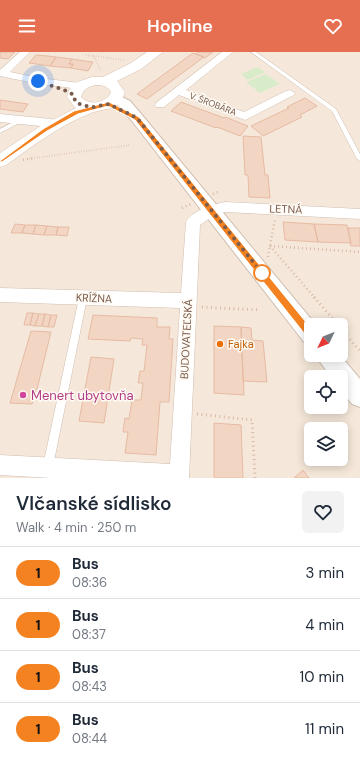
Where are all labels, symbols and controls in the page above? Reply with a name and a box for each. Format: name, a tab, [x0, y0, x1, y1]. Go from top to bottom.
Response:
text: Hopline	[147, 14, 213, 38]
icon: menu	[16, 15, 38, 37]
icon: heart	[322, 15, 344, 37]
your location	[28, 71, 48, 91]
street label: V. ŠROBÁRA	[188, 89, 239, 118]
street label: LETNÁ	[269, 201, 303, 217]
unlabelled marker	[253, 264, 271, 282]
street label: KRÍŽNA	[76, 290, 112, 306]
street label: BUDOVATEĽSKÁ	[177, 299, 195, 379]
north arrow	[304, 318, 348, 362]
map controls	[304, 318, 348, 466]
place label: Fajka	[228, 337, 254, 351]
marker: Fajka	[215, 339, 225, 349]
button: locate	[304, 370, 348, 414]
place label: Menert ubytovňa	[31, 387, 134, 404]
marker: Menert ubytovňa	[18, 390, 28, 400]
button: layers	[304, 422, 348, 466]
text: Vlčanské sídlisko	[16, 491, 171, 516]
button: heart	[302, 491, 344, 533]
text: Walk · 4 min · 250 m	[16, 519, 136, 536]
text: Bus	[72, 554, 99, 574]
text: 3 min	[306, 563, 344, 583]
text: 1	[35, 564, 41, 582]
text: 08:36	[72, 574, 107, 591]
text: Bus	[72, 606, 99, 626]
text: 4 min	[305, 615, 344, 635]
text: 1	[35, 616, 41, 634]
text: 08:37	[72, 626, 106, 643]
text: Bus	[72, 658, 99, 678]
text: 10 min	[299, 667, 344, 687]
text: 1	[35, 668, 41, 686]
text: 08:43	[72, 678, 107, 695]
text: Bus	[72, 710, 99, 730]
text: 11 min	[305, 719, 344, 739]
text: 1	[35, 720, 41, 738]
text: 08:44	[72, 730, 107, 747]

